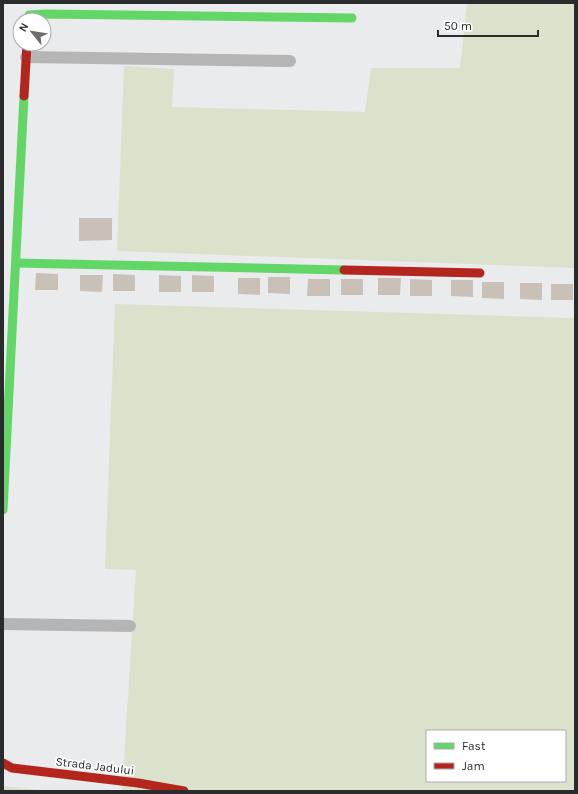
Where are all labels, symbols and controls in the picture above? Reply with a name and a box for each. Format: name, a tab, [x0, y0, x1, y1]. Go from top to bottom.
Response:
north arrow	[12, 12, 52, 52]
scale bar	[438, 12, 538, 38]
text: 50 m	[444, 19, 472, 33]
text: N	[16, 21, 31, 34]
legend	[426, 730, 566, 782]
text: Fast	[462, 739, 486, 753]
street label: Strada Jadului	[55, 754, 135, 778]
text: Jam	[462, 759, 485, 773]

